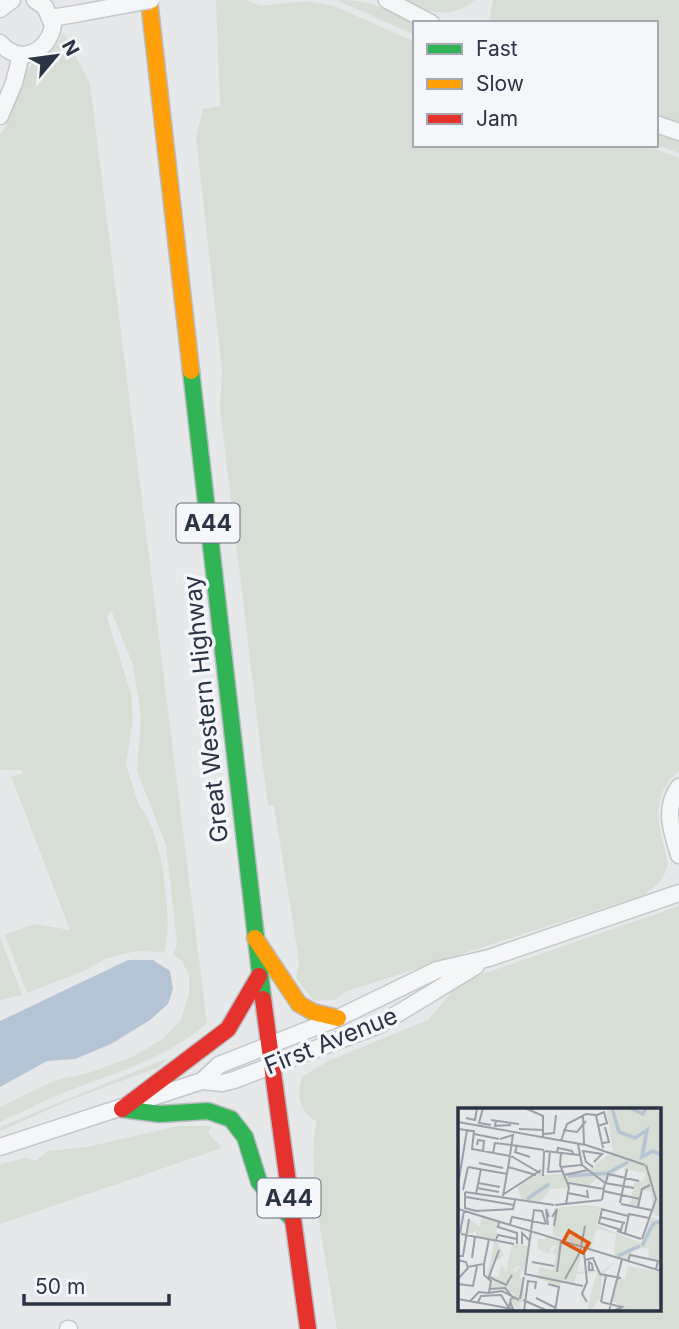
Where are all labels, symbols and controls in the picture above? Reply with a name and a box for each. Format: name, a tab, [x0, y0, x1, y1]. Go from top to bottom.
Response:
north arrow	[21, 21, 91, 91]
legend	[413, 21, 658, 147]
text: N	[57, 36, 84, 60]
text: Fast	[476, 36, 518, 61]
text: Slow	[476, 71, 524, 96]
text: Jam	[476, 106, 518, 131]
road number: A44	[176, 503, 240, 542]
street label: Great Western Highway	[177, 574, 234, 844]
street label: First Avenue	[260, 1001, 401, 1080]
inset map	[458, 1108, 662, 1312]
road number: A44	[258, 1178, 320, 1218]
scale bar	[24, 1262, 170, 1306]
text: 50 m	[35, 1274, 85, 1299]

